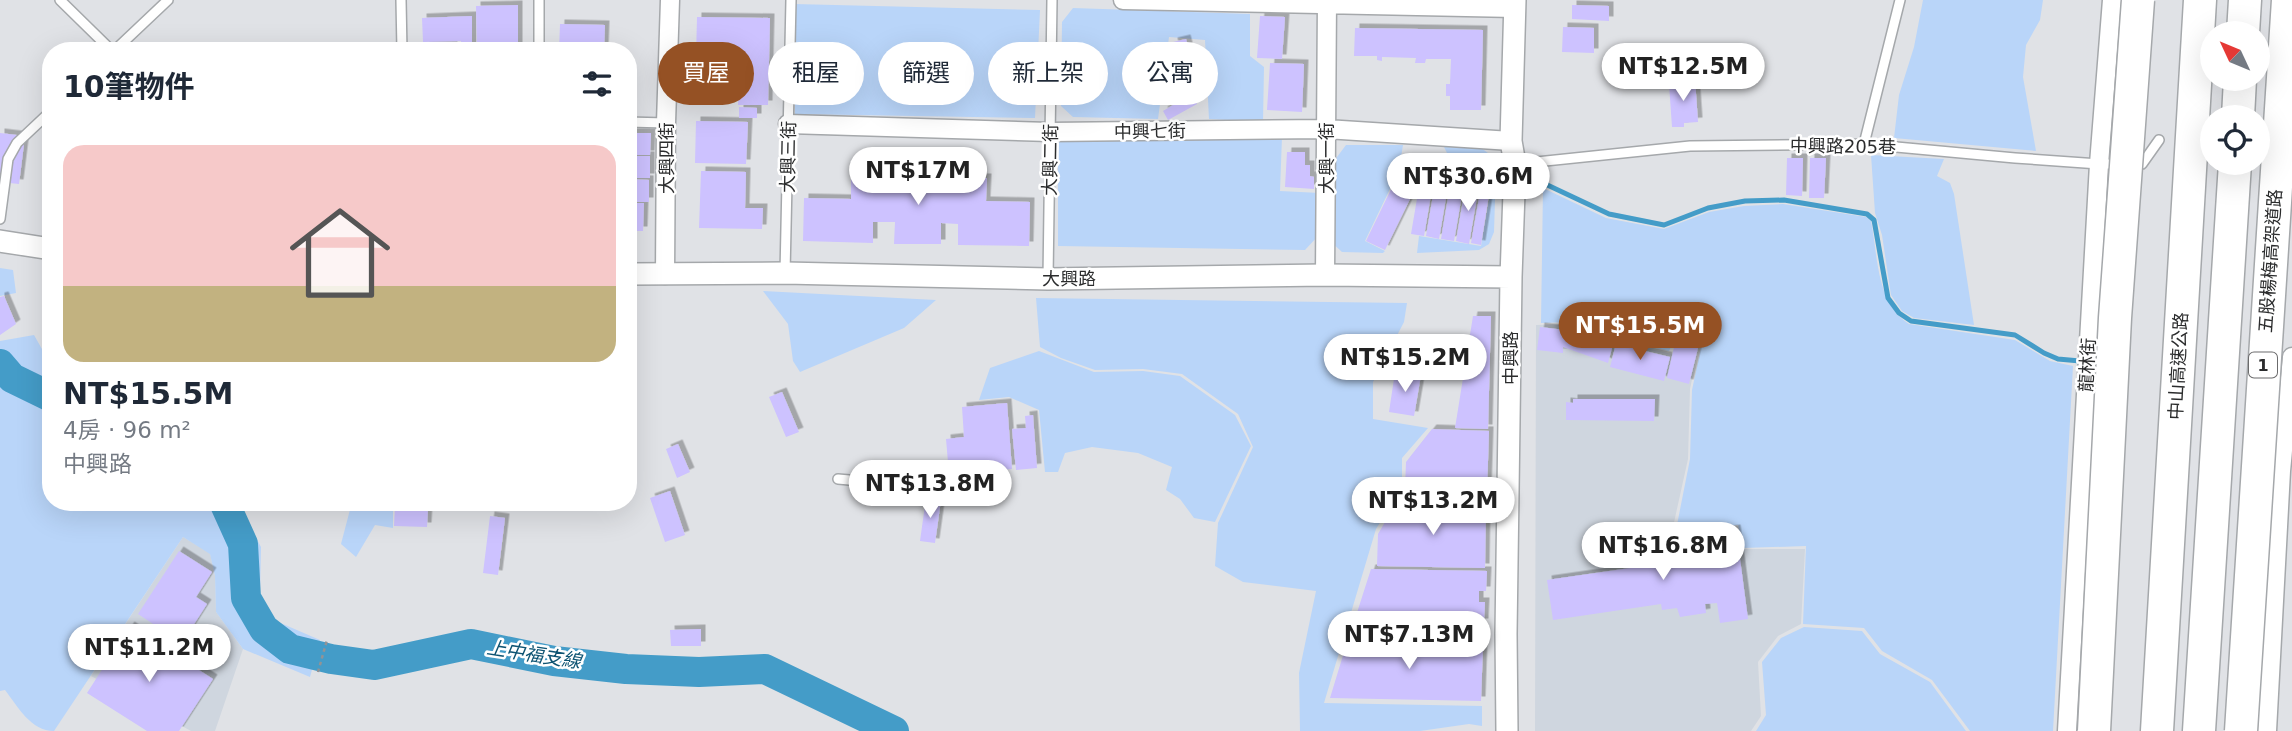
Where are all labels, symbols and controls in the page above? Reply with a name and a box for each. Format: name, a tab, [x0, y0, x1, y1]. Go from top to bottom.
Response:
north arrow	[2200, 21, 2270, 91]
map controls	[2200, 21, 2270, 175]
chip: 買屋	[658, 42, 754, 105]
chip: 租屋	[768, 42, 864, 105]
chip: 篩選	[878, 42, 974, 105]
chip: 新上架	[988, 42, 1108, 105]
chip: 公寓	[1122, 42, 1218, 105]
pin: NT$12.5M	[1611, 43, 1755, 103]
text: NT$12.5M	[1618, 53, 1748, 79]
icon: filters	[578, 65, 616, 103]
text: 10筆物件	[63, 69, 195, 104]
button: locate	[2200, 105, 2270, 175]
street label: 中興七街	[1114, 120, 1186, 142]
street label: 大興三街	[777, 121, 799, 193]
street label: 大興四街	[656, 122, 677, 194]
street label: 大興一街	[1316, 122, 1337, 194]
street label: 大興二街	[1039, 124, 1061, 196]
street label: 中興路205巷	[1790, 135, 1896, 157]
pin: NT$17M	[861, 148, 975, 207]
pin: NT$30.6M	[1396, 154, 1540, 213]
text: NT$17M	[865, 157, 971, 183]
text: NT$30.6M	[1403, 163, 1533, 189]
street label: 五股楊梅高架道路	[2255, 188, 2285, 334]
icon: home	[277, 190, 403, 316]
street label: 大興路	[1042, 268, 1096, 289]
pin: NT$15.5M	[1568, 302, 1712, 362]
text: NT$15.5M	[1575, 312, 1705, 338]
street label: 中山高速公路	[2165, 312, 2191, 420]
street label: 中興路	[1500, 331, 1521, 385]
pin: NT$15.2M	[1333, 334, 1477, 394]
street label: 龍林街	[2075, 337, 2099, 393]
text: NT$15.2M	[1340, 344, 1470, 370]
road number: 1	[2249, 352, 2277, 378]
text: NT$15.5M	[63, 376, 233, 411]
text: 4房 · 96 m²	[63, 417, 191, 443]
text: 中興路	[63, 451, 132, 477]
pin: NT$13.8M	[858, 461, 1002, 520]
text: NT$13.8M	[865, 470, 995, 496]
pin: NT$13.2M	[1361, 477, 1505, 537]
text: NT$13.2M	[1368, 487, 1498, 513]
pin: NT$16.8M	[1591, 522, 1735, 582]
text: NT$16.8M	[1598, 532, 1728, 558]
pin: NT$7.13M	[1337, 612, 1481, 671]
text: NT$7.13M	[1344, 621, 1474, 647]
pin: NT$11.2M	[77, 624, 221, 684]
text: NT$11.2M	[84, 634, 214, 660]
water label: 上中福支線	[485, 636, 585, 673]

